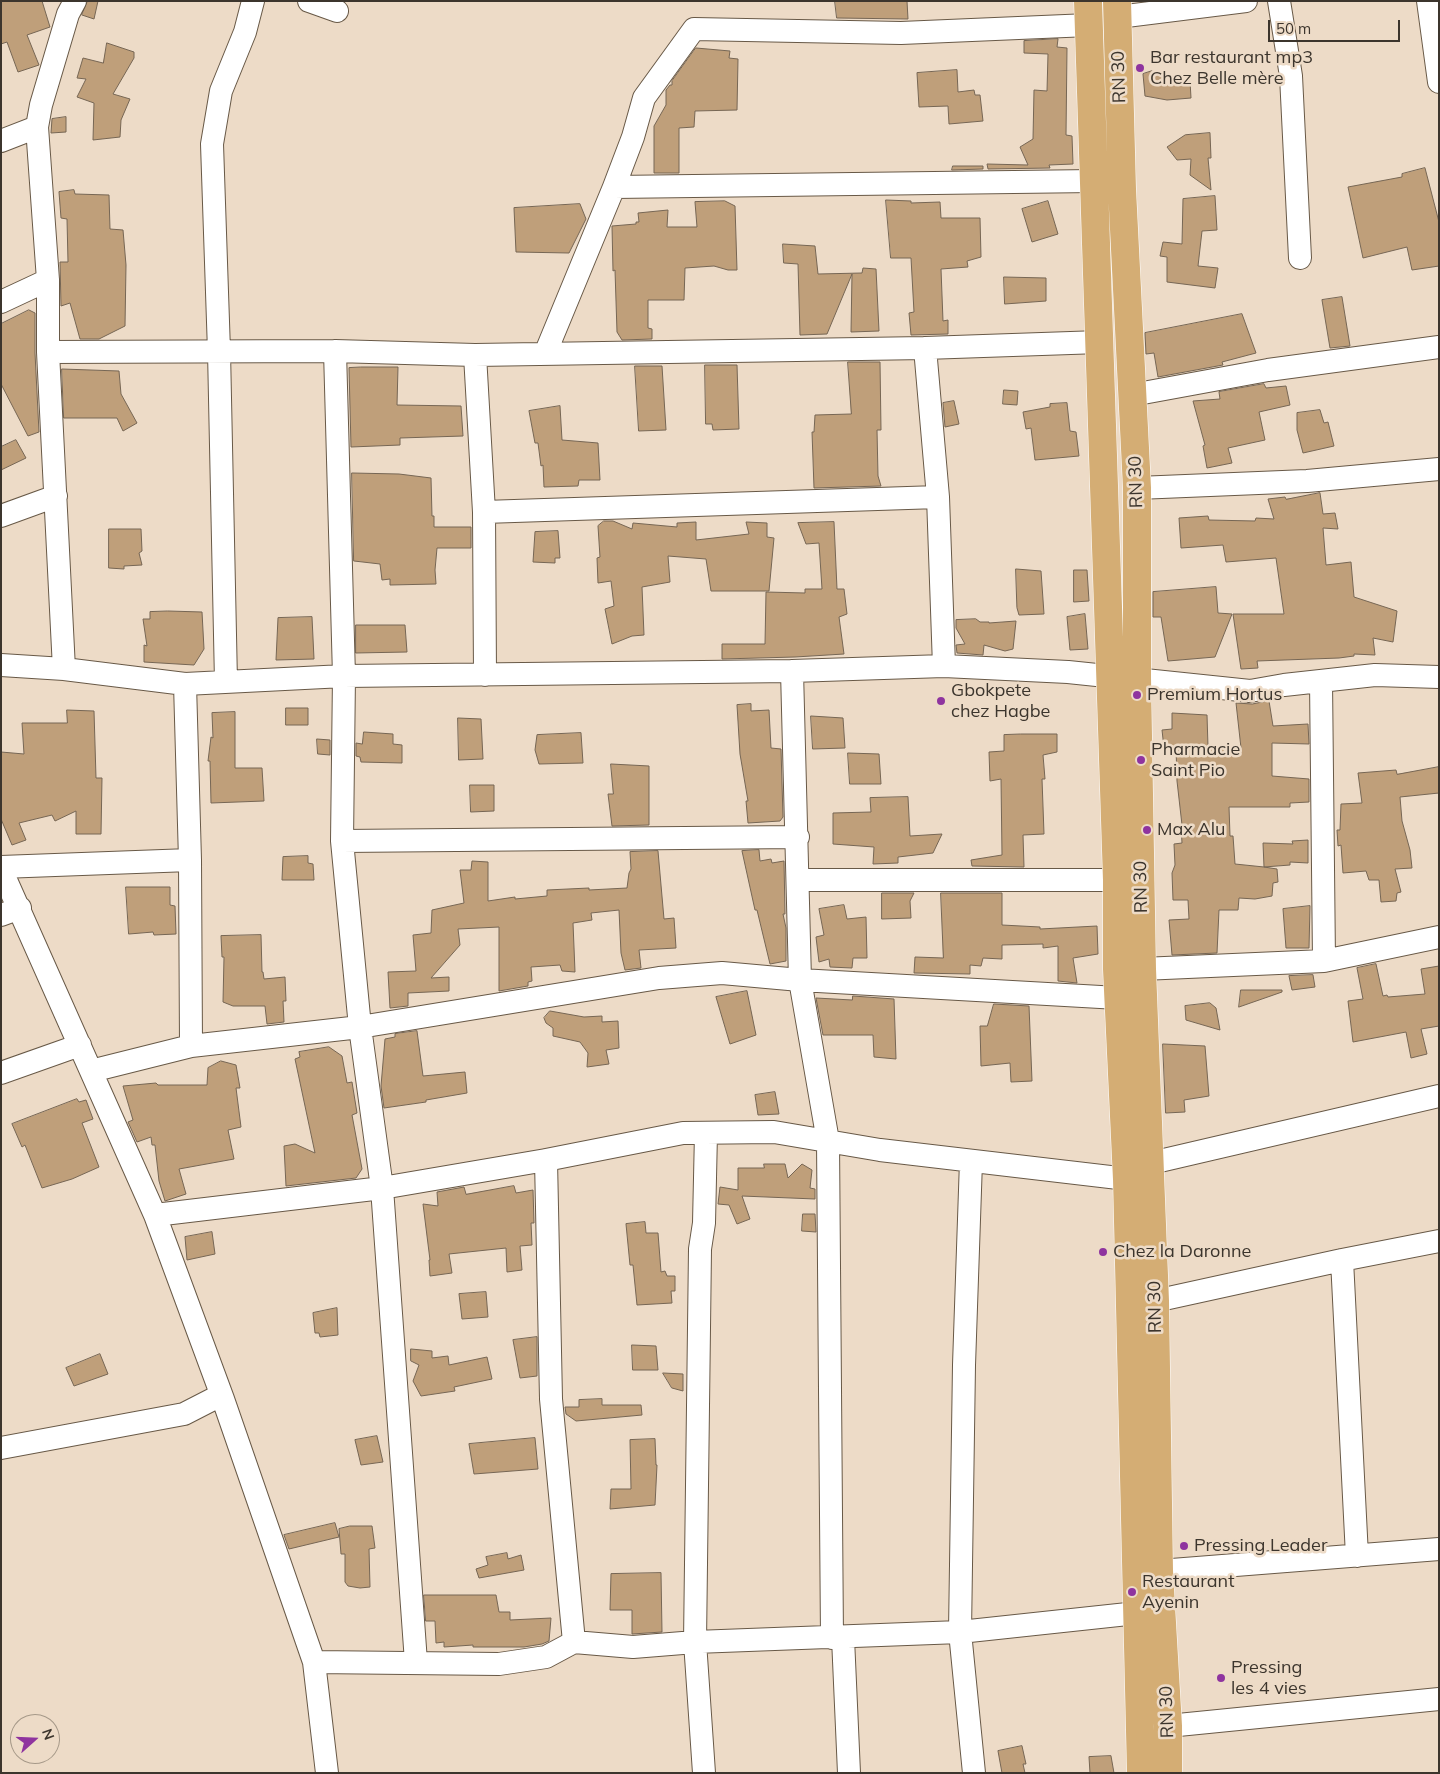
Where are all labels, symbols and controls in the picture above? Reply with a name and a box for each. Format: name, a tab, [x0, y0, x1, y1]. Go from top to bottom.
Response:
scale bar	[1270, 10, 1402, 42]
text: 50 m	[1276, 19, 1311, 38]
place label: Bar restaurant mp3 Chez Belle mère	[1150, 47, 1313, 90]
street label: RN 30	[1107, 51, 1131, 103]
marker: Bar restaurant mp3 Chez Belle mère	[1134, 62, 1146, 74]
street label: RN 30	[1124, 456, 1148, 508]
place label: Gbokpete chez Hagbe	[951, 680, 1050, 722]
place label: Premium Hortus	[1147, 684, 1282, 706]
marker: Premium Hortus	[1131, 689, 1143, 701]
marker: Gbokpete chez Hagbe	[935, 695, 947, 707]
place label: Pharmacie Saint Pio	[1151, 739, 1240, 782]
marker: Pharmacie Saint Pio	[1135, 754, 1147, 766]
place label: Max Alu	[1157, 819, 1225, 841]
marker: Max Alu	[1141, 824, 1153, 836]
street label: RN 30	[1130, 861, 1152, 913]
place label: Chez la Daronne	[1113, 1241, 1251, 1263]
marker: Chez la Daronne	[1097, 1246, 1109, 1258]
street label: RN 30	[1144, 1281, 1166, 1333]
place label: Pressing Leader	[1194, 1535, 1327, 1557]
marker: Pressing Leader	[1178, 1540, 1190, 1552]
place label: Restaurant Ayenin	[1142, 1571, 1234, 1614]
marker: Restaurant Ayenin	[1126, 1586, 1138, 1598]
place label: Pressing les 4 vies	[1231, 1657, 1307, 1700]
marker: Pressing les 4 vies	[1215, 1672, 1227, 1684]
street label: RN 30	[1155, 1686, 1179, 1738]
north arrow	[10, 1714, 60, 1764]
text: N	[38, 1726, 58, 1742]

